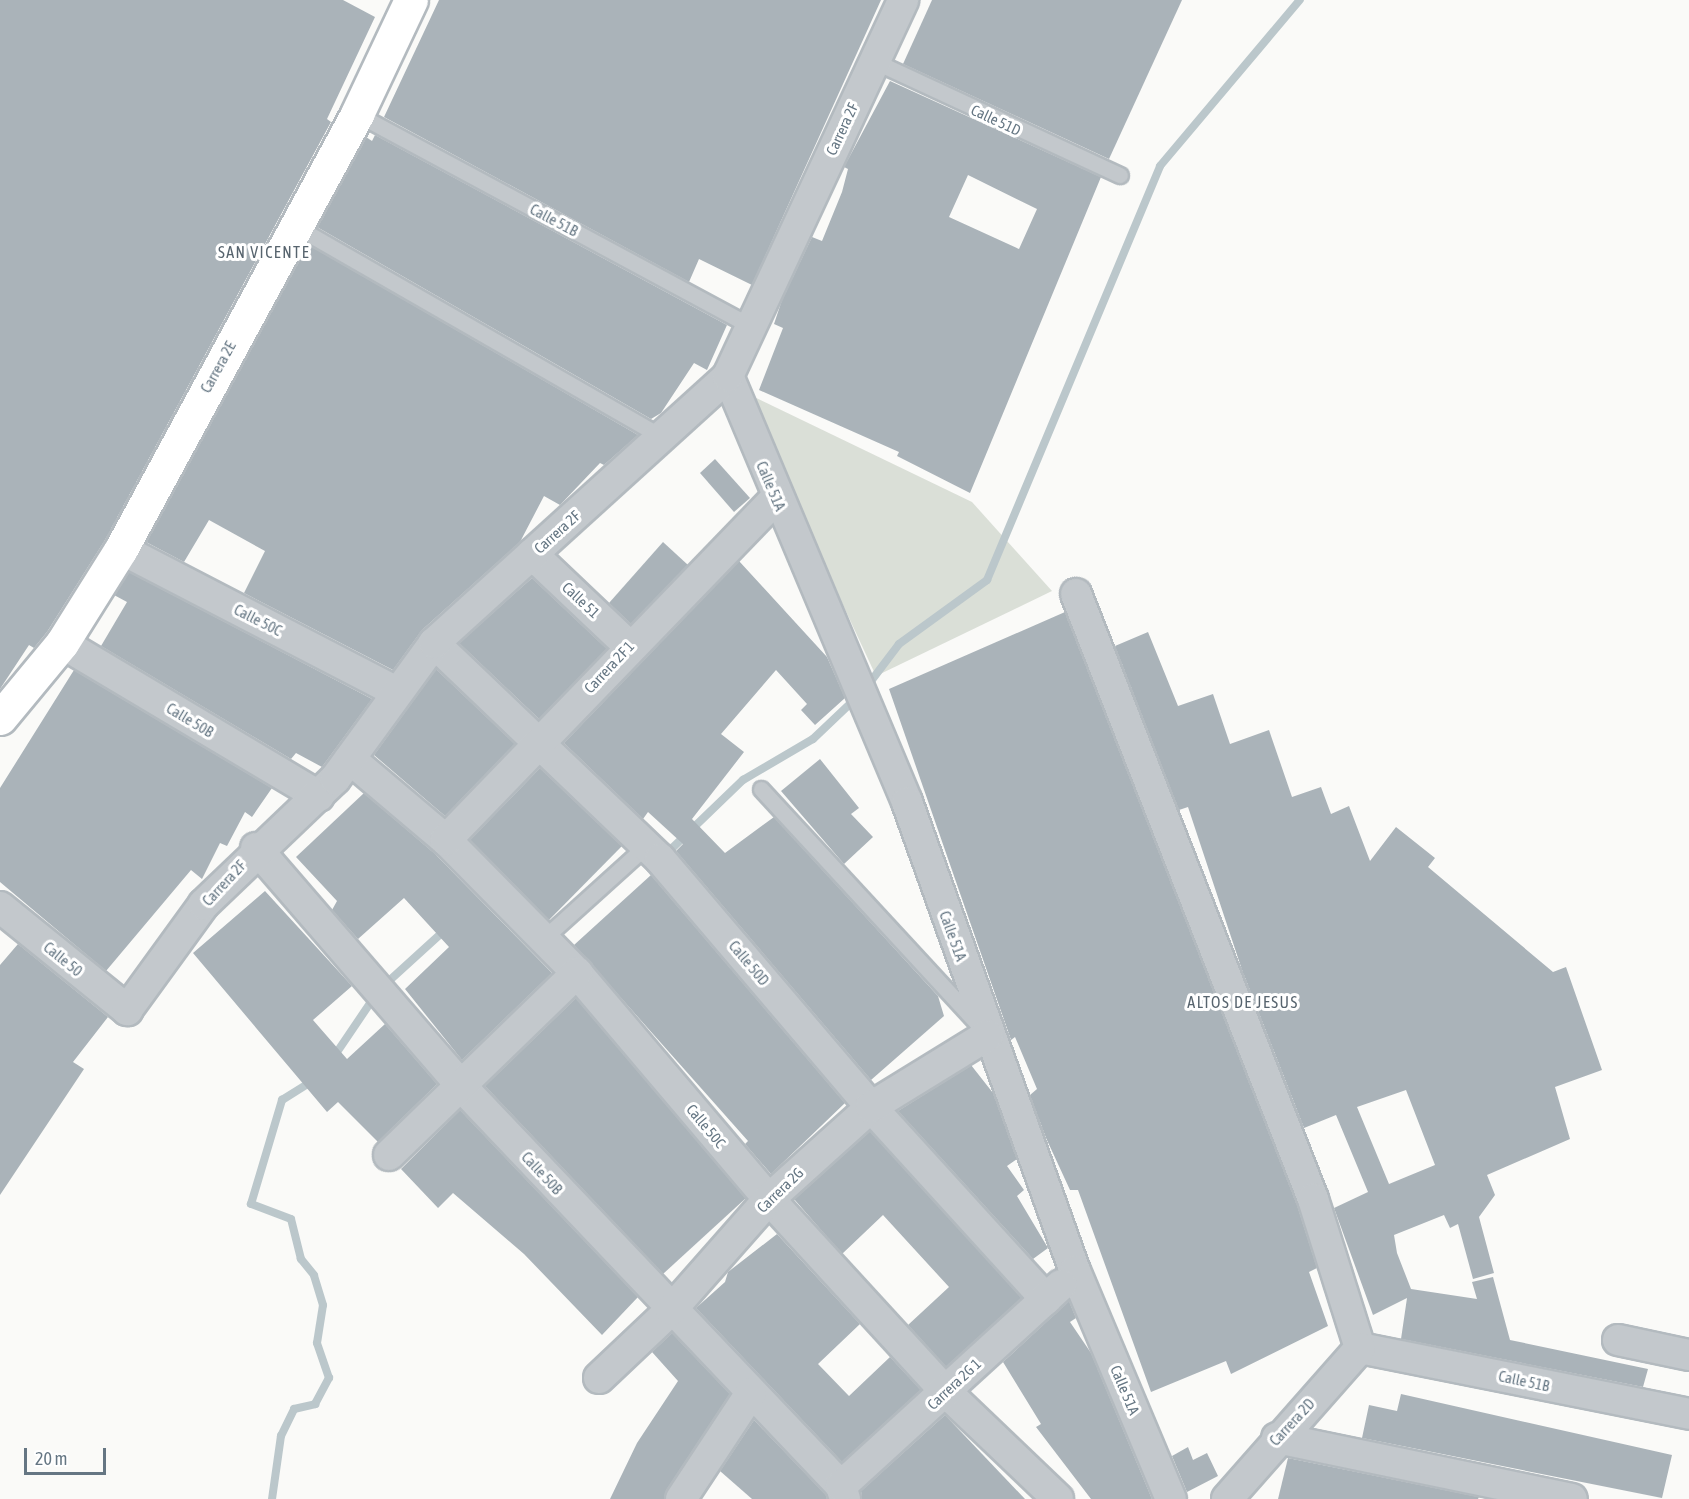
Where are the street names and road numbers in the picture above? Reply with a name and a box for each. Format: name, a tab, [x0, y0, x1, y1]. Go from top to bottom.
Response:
street label: Carrera 2F	[822, 100, 862, 158]
street label: Calle 51D	[968, 101, 1024, 139]
street label: Calle 51B	[527, 200, 581, 240]
street label: Carrera 2E	[197, 338, 239, 396]
street label: Calle 51A	[753, 459, 789, 513]
street label: Carrera 2F	[530, 507, 584, 557]
street label: Calle 51	[559, 578, 603, 622]
street label: Calle 50C	[231, 600, 285, 640]
street label: Carrera 2F 1	[580, 637, 638, 697]
street label: Calle 50B	[163, 699, 217, 741]
street label: Carrera 2F	[198, 857, 250, 909]
street label: Calle 51A	[936, 909, 970, 963]
street label: Calle 50D	[725, 937, 773, 989]
street label: Calle 50	[40, 938, 86, 980]
street label: Calle 50C	[683, 1101, 729, 1151]
street label: Calle 50B	[518, 1148, 566, 1198]
street label: Carrera 2G	[753, 1164, 807, 1216]
street label: Carrera 2G 1	[923, 1355, 985, 1413]
street label: Calle 51A	[1107, 1363, 1143, 1417]
street label: Calle 51B	[1497, 1367, 1551, 1395]
street label: Carrera 2D	[1266, 1395, 1318, 1449]

